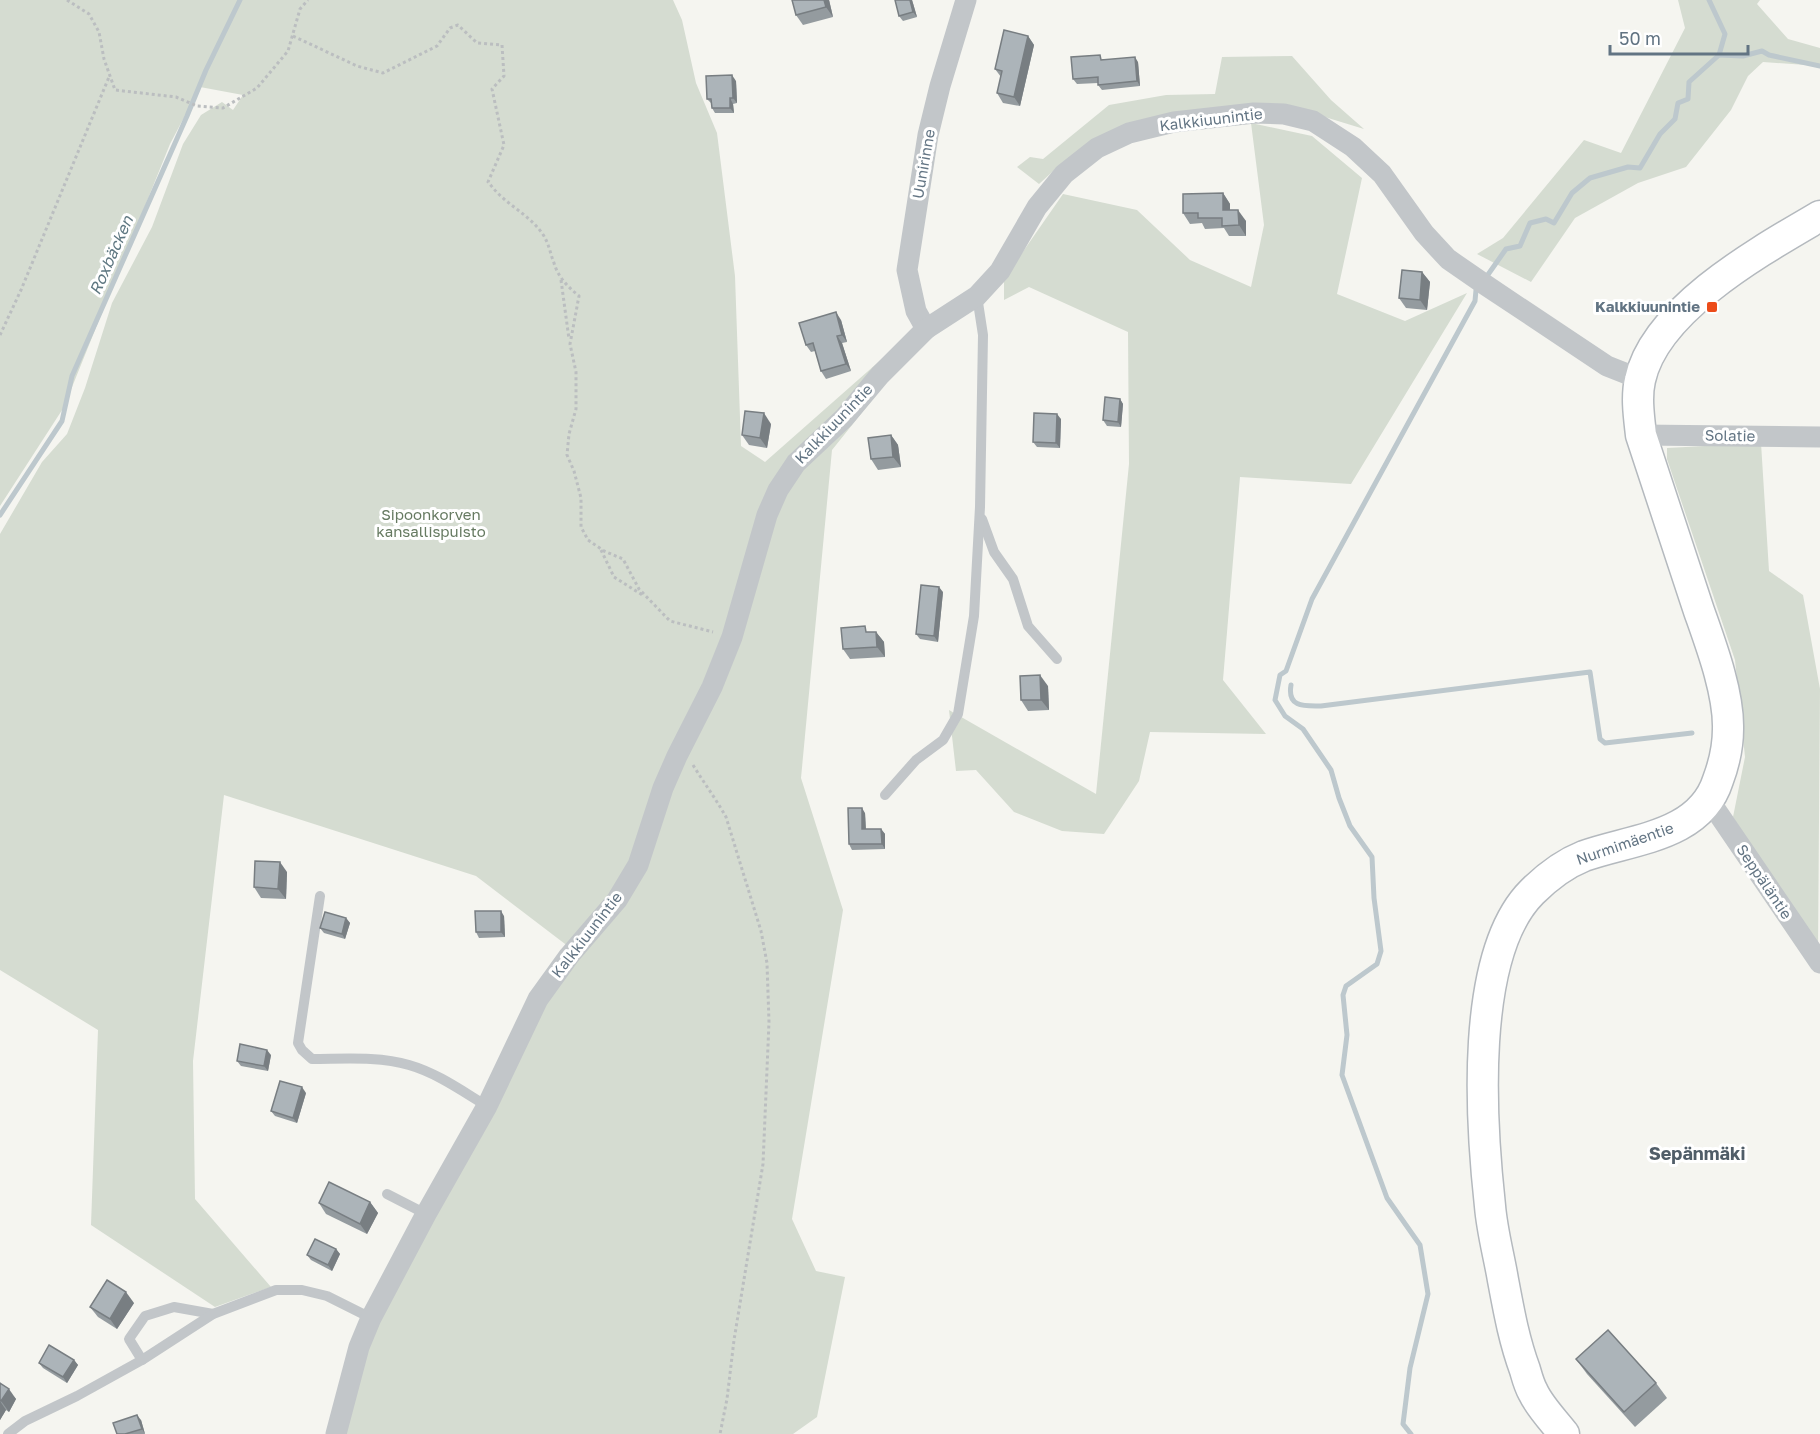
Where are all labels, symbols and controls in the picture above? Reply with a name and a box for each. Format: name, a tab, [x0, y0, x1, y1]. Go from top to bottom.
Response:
scale bar	[1610, 18, 1748, 56]
text: 50 m	[1619, 27, 1661, 49]
street label: Kalkkiuunintie	[1158, 104, 1264, 134]
street label: Uunirinne	[908, 127, 938, 200]
water label: Roxbäcken	[85, 211, 138, 298]
place label: Kalkkiuunintie	[1595, 297, 1700, 315]
marker: Kalkkiuunintie	[1705, 300, 1719, 314]
street label: Kalkkiuunintie	[791, 380, 876, 467]
street label: Solatie	[1705, 426, 1756, 444]
park label: Sipoonkorven kansallispuisto	[376, 505, 486, 540]
street label: Nurmimäentie	[1574, 818, 1676, 868]
street label: Seppäläntie	[1733, 841, 1797, 922]
street label: Kalkkiuunintie	[547, 888, 625, 981]
district label: Sepänmäki	[1649, 1142, 1745, 1164]

